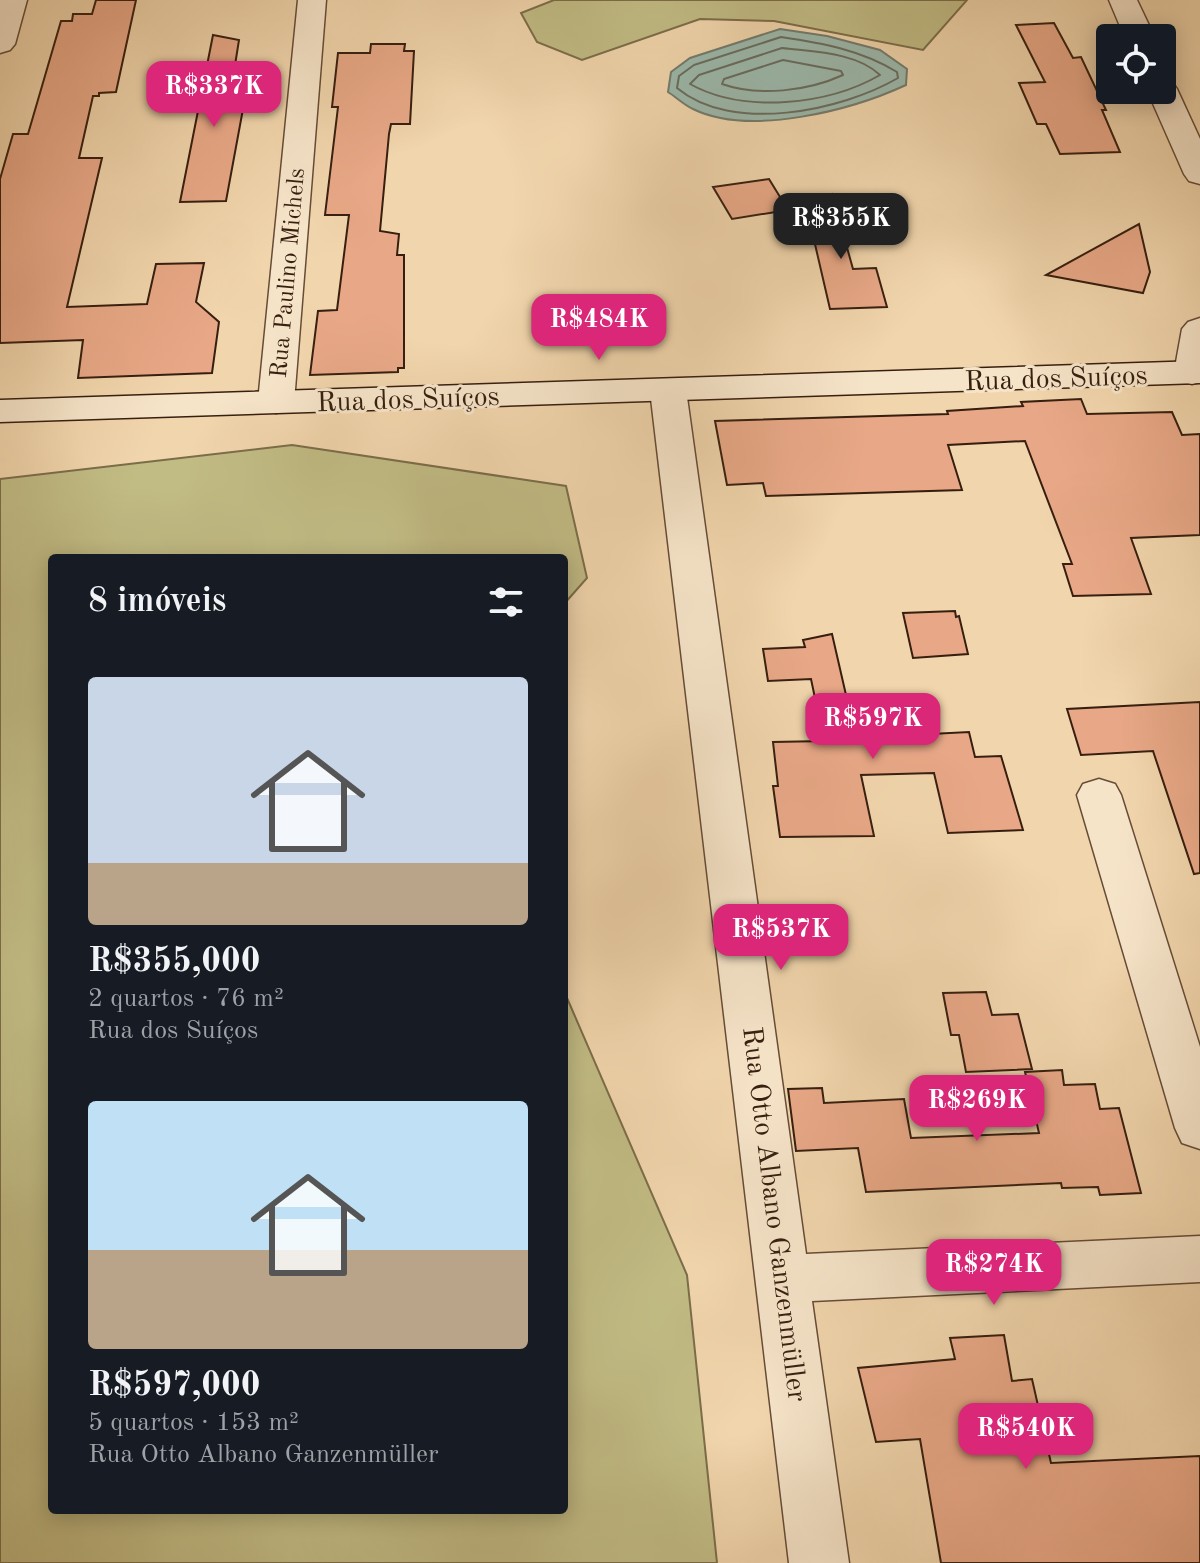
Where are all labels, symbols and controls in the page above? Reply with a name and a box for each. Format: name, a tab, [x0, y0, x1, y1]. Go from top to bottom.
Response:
map controls	[1096, 24, 1176, 104]
button: locate	[1096, 24, 1176, 104]
pin: R$337K	[149, 61, 279, 129]
text: R$337K	[164, 74, 264, 100]
street label: Rua Paulino Michels	[268, 167, 310, 379]
pin: R$355K	[776, 193, 906, 261]
text: R$355K	[791, 206, 891, 232]
pin: R$484K	[534, 294, 664, 362]
text: R$484K	[549, 307, 649, 333]
street label: Rua dos Suíços	[964, 363, 1148, 397]
street label: Rua dos Suíços	[316, 384, 500, 418]
icon: filters	[484, 580, 528, 624]
text: 8 imóveis	[88, 585, 226, 619]
pin: R$597K	[808, 693, 938, 761]
text: R$597K	[823, 706, 923, 732]
icon: home	[236, 729, 380, 873]
pin: R$537K	[716, 904, 846, 972]
text: R$537K	[731, 917, 831, 943]
text: R$355,000	[88, 945, 260, 979]
text: 2 quartos · 76 m²	[88, 986, 284, 1012]
text: Rua dos Suíços	[88, 1018, 258, 1044]
street label: Rua Otto Albano Ganzenmüller	[736, 1025, 810, 1404]
pin: R$269K	[912, 1075, 1042, 1143]
text: R$269K	[927, 1088, 1027, 1114]
icon: home	[236, 1153, 380, 1297]
pin: R$274K	[929, 1239, 1059, 1307]
text: R$274K	[944, 1252, 1044, 1278]
text: R$597,000	[88, 1369, 260, 1403]
pin: R$540K	[961, 1403, 1091, 1471]
text: 5 quartos · 153 m²	[88, 1410, 299, 1436]
text: R$540K	[976, 1416, 1076, 1442]
text: Rua Otto Albano Ganzenmüller	[88, 1442, 439, 1468]

